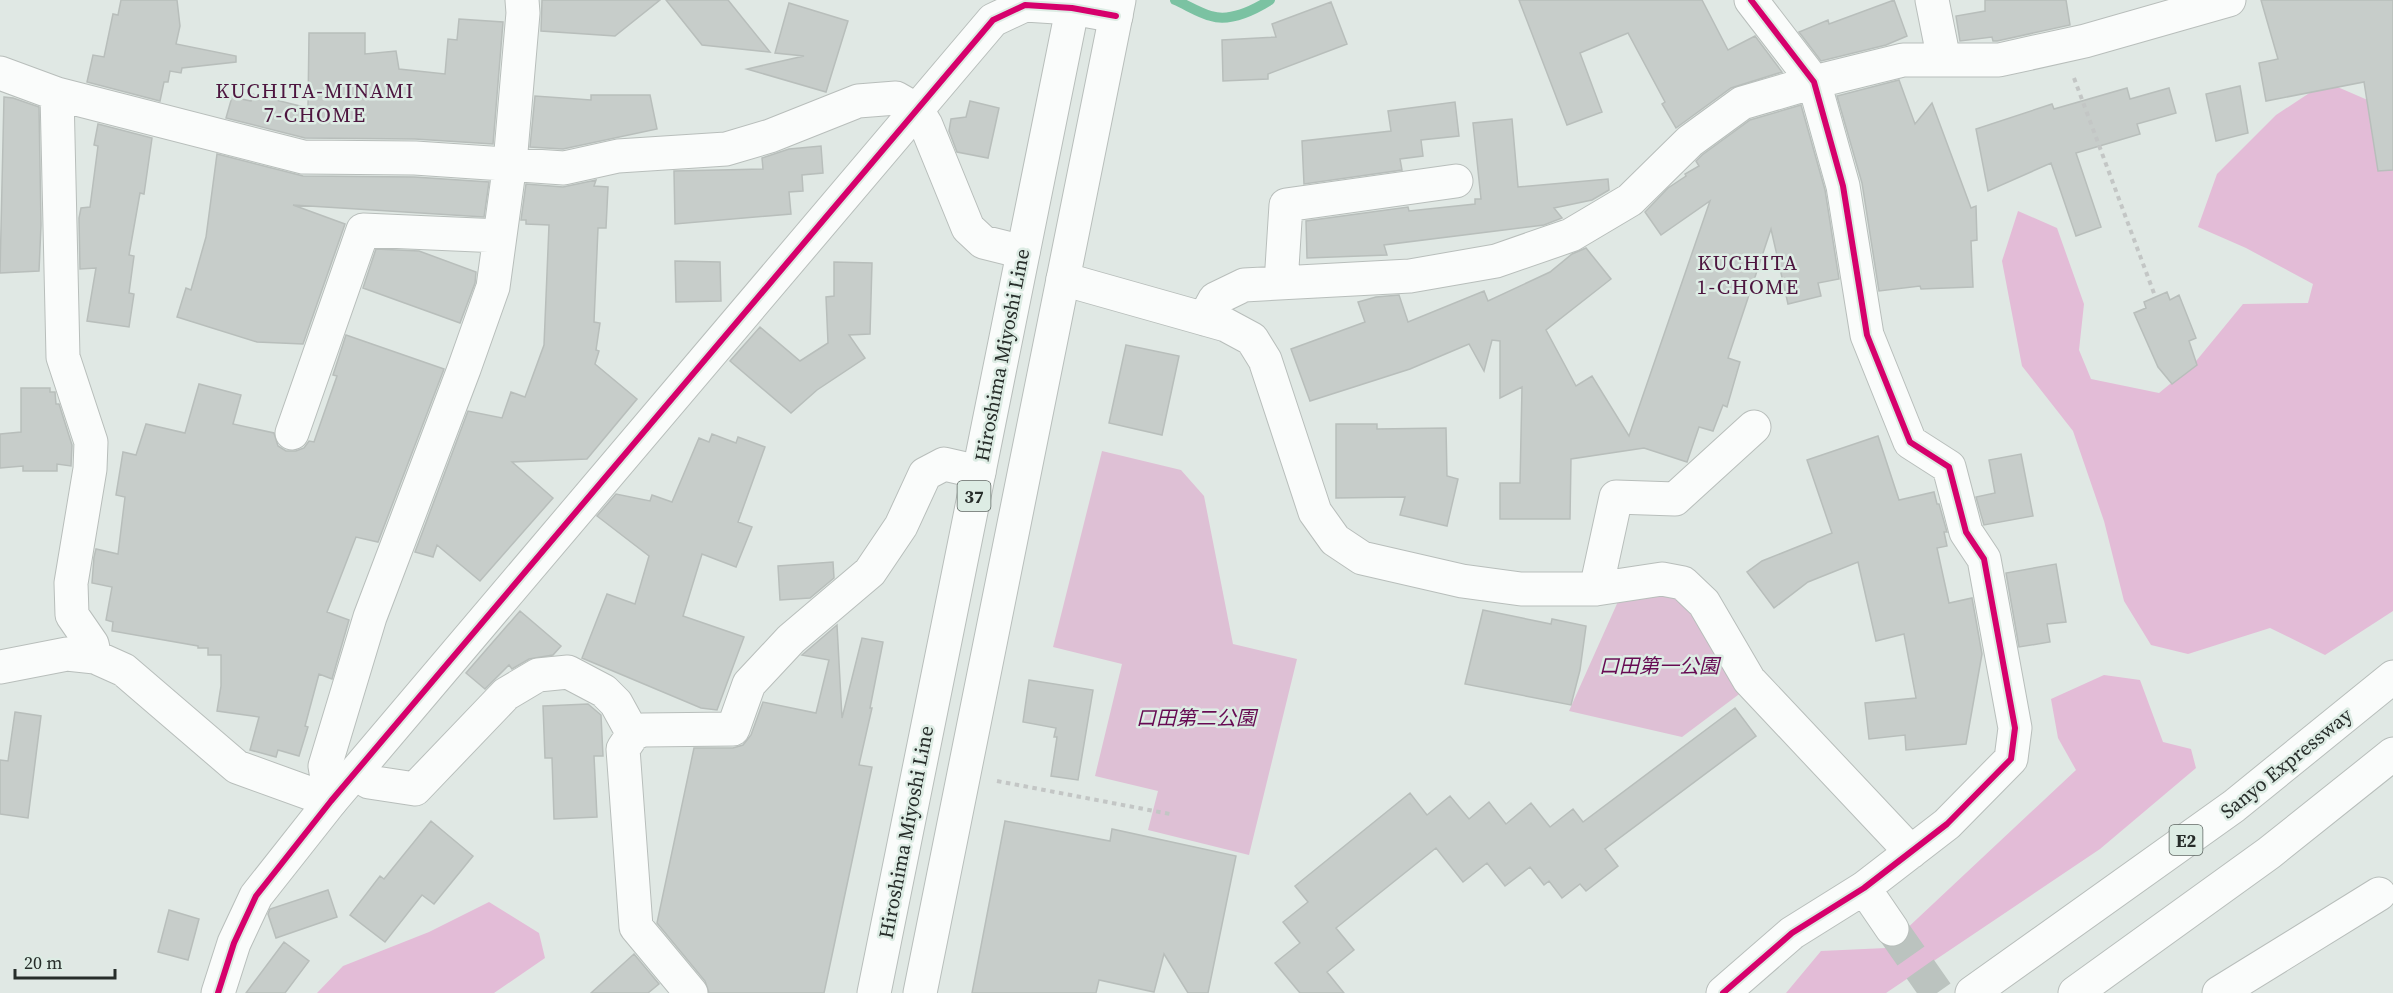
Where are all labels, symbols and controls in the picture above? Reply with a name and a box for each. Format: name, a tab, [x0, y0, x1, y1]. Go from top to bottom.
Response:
district label: KUCHITA-MINAMI 7-CHOME	[215, 76, 415, 129]
street label: Hiroshima Miyoshi Line	[968, 246, 1036, 464]
district label: KUCHITA 1-CHOME	[1696, 248, 1800, 301]
road number: 37	[958, 481, 990, 511]
park label: 口田第一公園	[1599, 652, 1722, 680]
street label: Sanyo Expressway	[2214, 701, 2358, 825]
park label: 口田第二公園	[1136, 704, 1259, 732]
street label: Hiroshima Miyoshi Line	[872, 723, 940, 941]
road number: E2	[2170, 825, 2202, 855]
scale bar	[15, 942, 116, 980]
text: 20 m	[24, 950, 62, 975]

